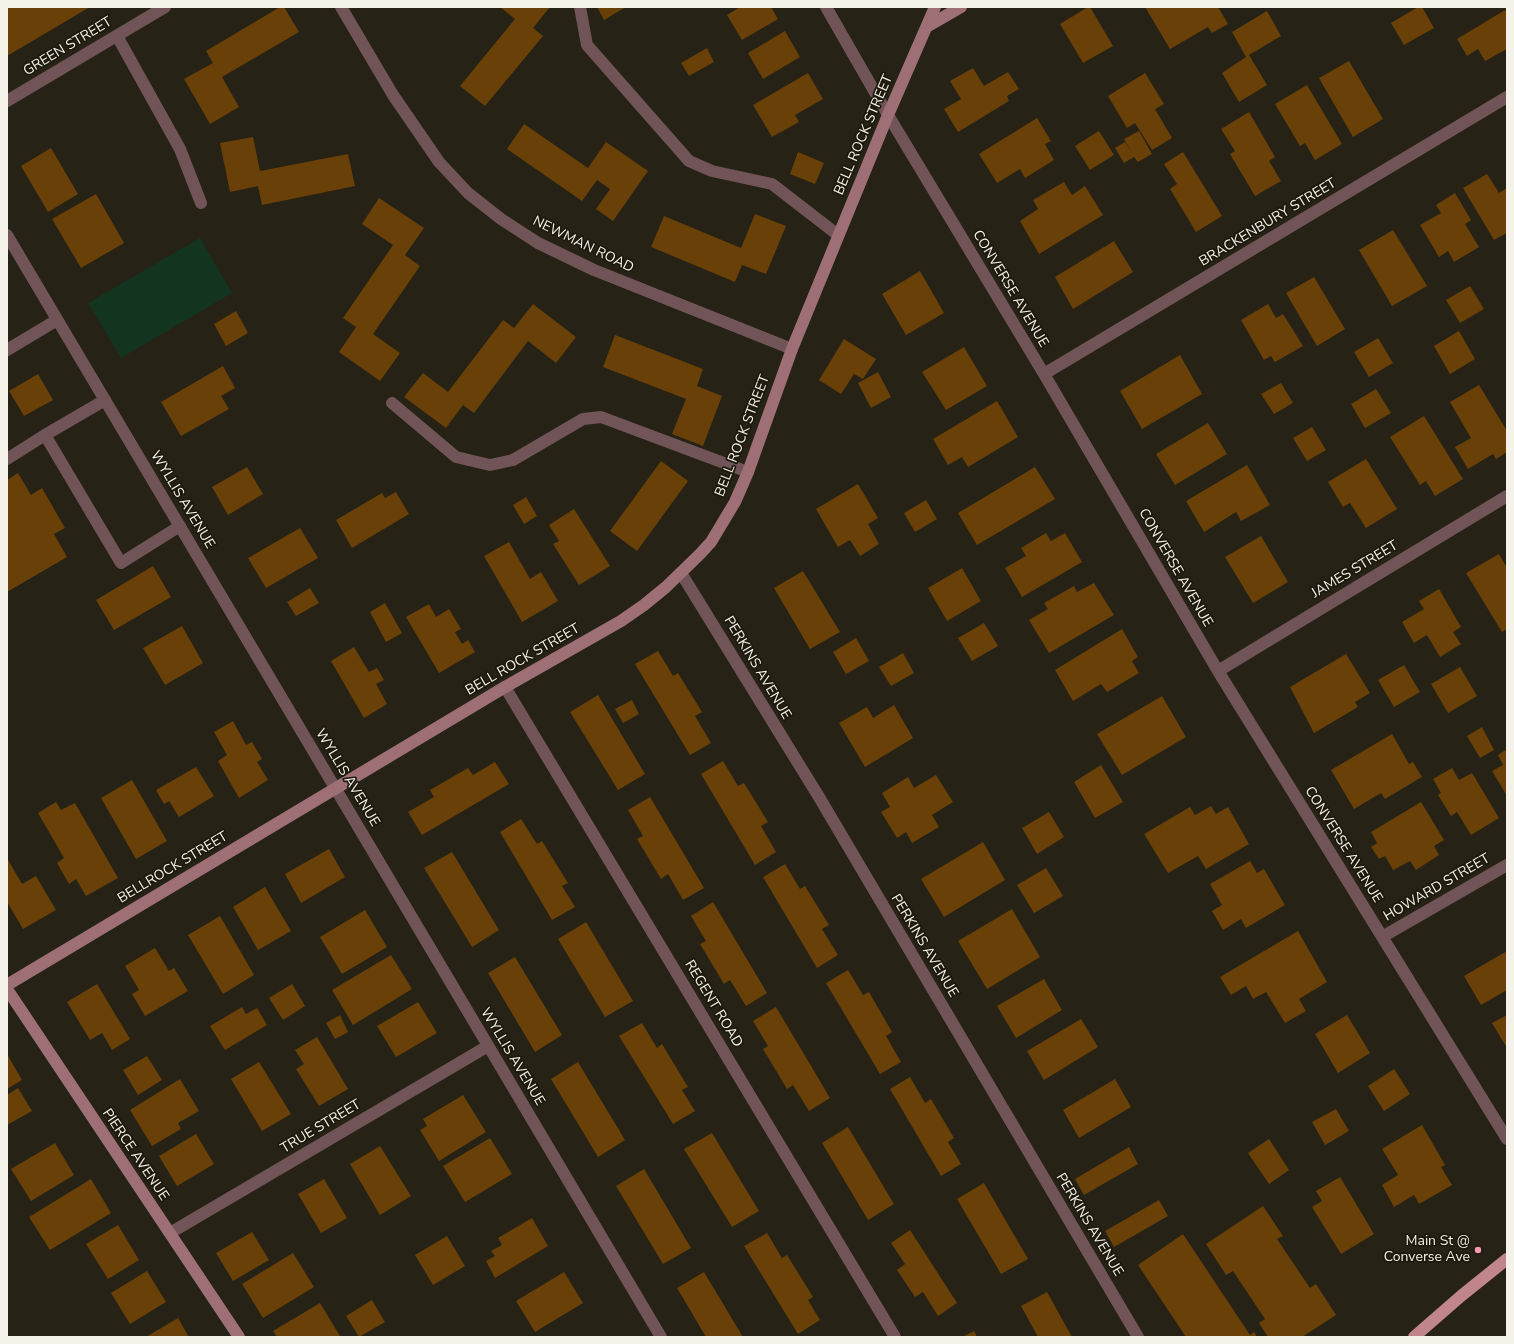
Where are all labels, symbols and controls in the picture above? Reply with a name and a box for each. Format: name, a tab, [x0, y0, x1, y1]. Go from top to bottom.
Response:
street label: GREEN STREET	[21, 14, 115, 80]
street label: BELL ROCK STREET	[831, 72, 897, 198]
street label: BRACKENBURY STREET	[1196, 175, 1340, 271]
street label: NEWMAN ROAD	[530, 213, 636, 277]
street label: CONVERSE AVENUE	[968, 227, 1052, 351]
street label: BELL ROCK STREET	[712, 373, 774, 499]
street label: WYLLIS AVENUE	[146, 448, 218, 552]
street label: CONVERSE AVENUE	[1134, 506, 1216, 630]
street label: JAMES STREET	[1309, 538, 1401, 602]
street label: PERKINS AVENUE	[720, 613, 794, 723]
street label: BELL ROCK STREET	[463, 620, 583, 700]
street label: WYLLIS AVENUE	[311, 726, 383, 830]
street label: CONVERSE AVENUE	[1300, 784, 1386, 906]
street label: BELLROCK STREET	[115, 829, 231, 907]
street label: HOWARD STREET	[1381, 851, 1493, 925]
street label: PERKINS AVENUE	[887, 891, 961, 1001]
street label: REGENT ROAD	[680, 957, 746, 1051]
street label: WYLLIS AVENUE	[476, 1005, 548, 1109]
street label: TRUE STREET	[278, 1096, 364, 1158]
street label: PIERCE AVENUE	[98, 1106, 172, 1204]
street label: PERKINS AVENUE	[1052, 1170, 1126, 1280]
place label: Main St @ Converse Ave	[1384, 1234, 1470, 1266]
marker: Main St @ Converse Ave	[1473, 1245, 1483, 1255]

